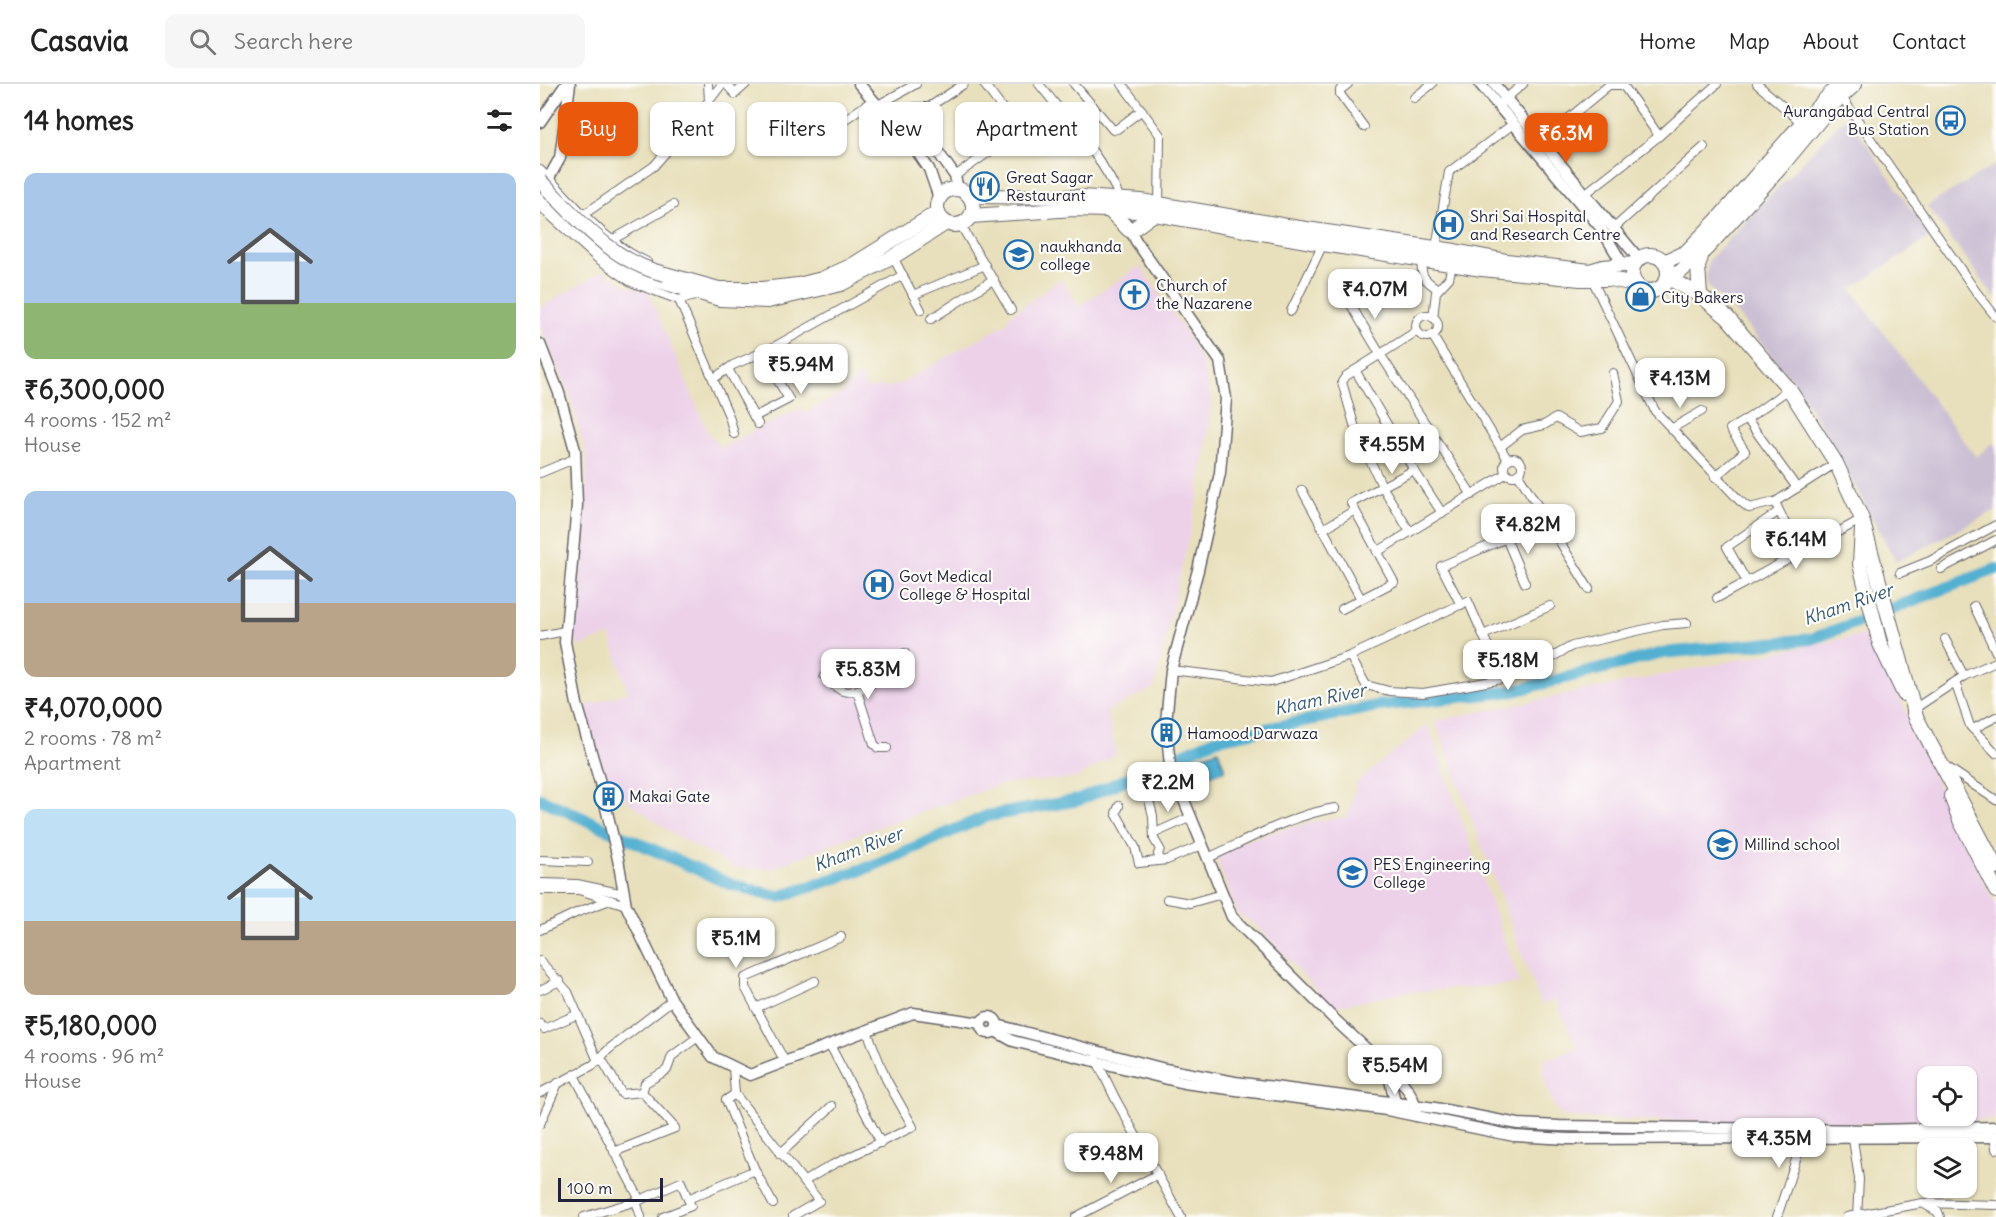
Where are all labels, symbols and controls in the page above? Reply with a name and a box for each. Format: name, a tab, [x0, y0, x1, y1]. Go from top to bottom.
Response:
search box	[165, 14, 585, 68]
text: Casavia	[30, 23, 129, 59]
icon: search	[186, 25, 219, 58]
text: Search here	[234, 27, 353, 55]
text: Home	[1639, 28, 1696, 55]
text: Map	[1729, 28, 1770, 55]
text: About	[1803, 28, 1859, 55]
text: Contact	[1892, 28, 1966, 55]
place label: Aurangabad Central Bus Station	[1783, 101, 1929, 139]
chip: Buy	[558, 102, 638, 156]
chip: Rent	[650, 102, 735, 156]
chip: Filters	[747, 102, 847, 156]
chip: New	[859, 102, 943, 156]
chip: Apartment	[955, 102, 1099, 156]
text: 14 homes	[24, 104, 134, 137]
icon: filters	[483, 104, 516, 137]
bus stop icon: Aurangabad Central Bus Station	[1934, 104, 1966, 136]
pin: ₹6.3M	[1524, 113, 1608, 164]
text: ₹6.3M	[1539, 120, 1593, 145]
place label: Great Sagar Restaurant	[1006, 167, 1094, 205]
restaurant icon: Great Sagar Restaurant	[969, 170, 1001, 202]
place label: Shri Sai Hospital and Research Centre	[1470, 206, 1621, 244]
hospital icon: Shri Sai Hospital and Research Centre	[1433, 209, 1465, 241]
icon: home	[216, 212, 324, 320]
place label: naukhanda college	[1040, 236, 1122, 274]
school or university icon: naukhanda college	[1003, 239, 1035, 271]
pin: ₹4.07M	[1326, 269, 1424, 320]
place label: Church of the Nazarene	[1156, 275, 1252, 313]
text: ₹4.07M	[1342, 276, 1408, 301]
church icon: Church of the Nazarene	[1119, 278, 1151, 310]
shop icon: City Bakers	[1624, 281, 1656, 313]
place label: City Bakers	[1661, 287, 1743, 307]
pin: ₹5.94M	[752, 344, 850, 395]
text: ₹5.94M	[768, 351, 834, 376]
pin: ₹4.13M	[1631, 358, 1729, 409]
text: ₹4.13M	[1649, 365, 1711, 390]
text: ₹6,300,000	[24, 373, 165, 406]
text: 4 rooms · 152 m²	[24, 407, 172, 432]
pin: ₹4.55M	[1343, 424, 1441, 475]
text: ₹4.55M	[1359, 431, 1425, 456]
text: House	[24, 432, 81, 457]
pin: ₹4.82M	[1479, 504, 1577, 555]
text: ₹4.82M	[1495, 511, 1561, 536]
pin: ₹6.14M	[1747, 519, 1845, 570]
text: ₹6.14M	[1765, 526, 1827, 551]
icon: home	[216, 530, 324, 638]
place label: Govt Medical College & Hospital	[899, 566, 1030, 604]
hospital icon: Govt Medical College & Hospital	[862, 569, 894, 601]
water label: Kham River	[1800, 577, 1898, 630]
pin: ₹5.18M	[1459, 640, 1557, 691]
text: ₹5.18M	[1477, 647, 1539, 672]
pin: ₹5.83M	[819, 649, 917, 700]
text: ₹5.83M	[835, 656, 901, 681]
water label: Kham River	[1272, 678, 1371, 720]
text: ₹4,070,000	[24, 691, 163, 724]
building icon: Hamood Darwaza	[1150, 717, 1182, 749]
place label: Hamood Darwaza	[1187, 723, 1318, 743]
text: 2 rooms · 78 m²	[24, 725, 162, 750]
text: Apartment	[24, 750, 121, 775]
pin: ₹2.2M	[1126, 762, 1210, 813]
text: ₹2.2M	[1141, 769, 1195, 794]
building icon: Makai Gate	[592, 780, 624, 812]
place label: Makai Gate	[629, 786, 710, 806]
water label: Kham River	[810, 821, 908, 876]
school or university icon: Millind school	[1707, 828, 1739, 860]
place label: Millind school	[1744, 834, 1840, 854]
icon: home	[216, 848, 324, 956]
place label: PES Engineering College	[1373, 854, 1491, 892]
school or university icon: PES Engineering College	[1336, 857, 1368, 889]
pin: ₹5.1M	[694, 918, 778, 969]
text: ₹5.1M	[711, 925, 761, 950]
text: ₹5,180,000	[24, 1009, 157, 1042]
text: 4 rooms · 96 m²	[24, 1043, 164, 1068]
pin: ₹5.54M	[1346, 1045, 1444, 1096]
text: ₹5.54M	[1362, 1052, 1428, 1077]
map controls	[1917, 1066, 1977, 1198]
button: locate	[1917, 1066, 1977, 1126]
text: House	[24, 1068, 81, 1093]
pin: ₹4.35M	[1730, 1118, 1828, 1169]
text: ₹4.35M	[1746, 1125, 1812, 1150]
pin: ₹9.48M	[1062, 1133, 1160, 1184]
button: layers	[1917, 1138, 1977, 1198]
text: ₹9.48M	[1078, 1140, 1144, 1165]
scale bar	[558, 1175, 663, 1202]
text: 100 m	[567, 1178, 612, 1198]

